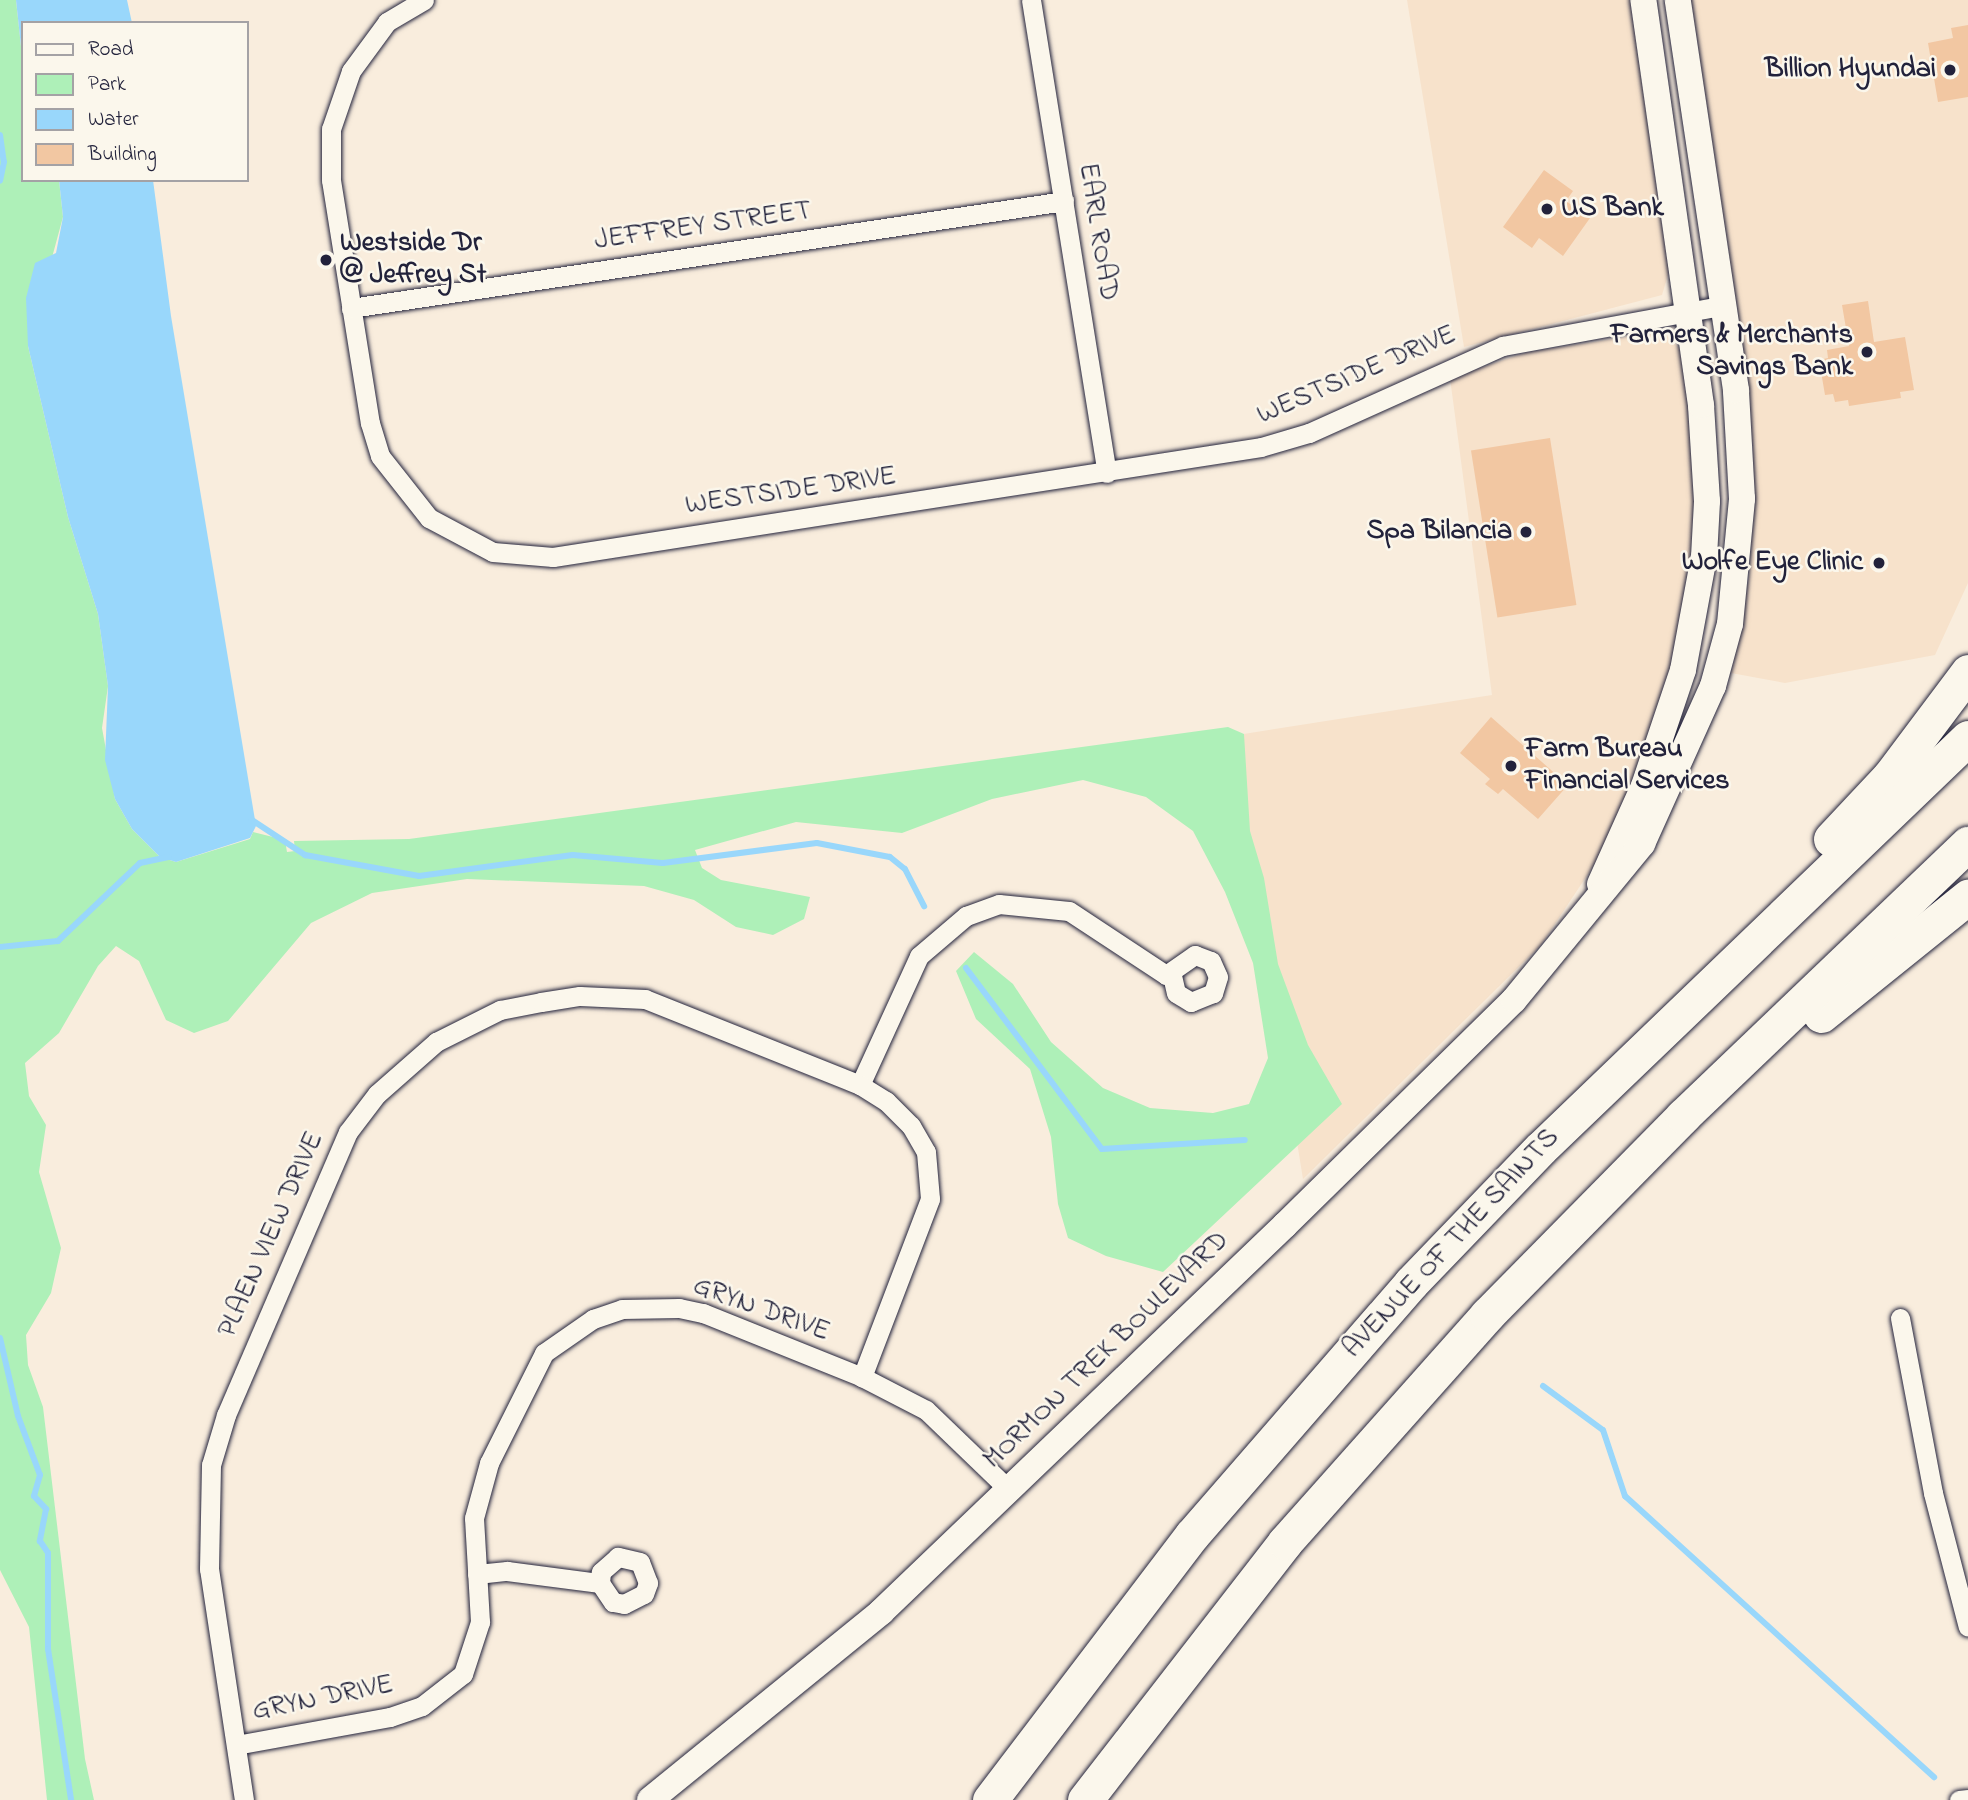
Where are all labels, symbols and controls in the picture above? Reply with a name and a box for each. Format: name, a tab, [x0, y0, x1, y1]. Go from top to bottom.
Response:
legend	[21, 21, 248, 182]
text: Road	[88, 35, 134, 65]
place label: Billion Hyundai	[1765, 53, 1936, 87]
marker: Billion Hyundai	[1942, 62, 1958, 78]
text: Park	[88, 70, 126, 100]
text: Water	[88, 105, 139, 135]
text: Building	[88, 140, 157, 170]
street label: EARL ROAD	[1070, 161, 1124, 303]
place label: US Bank	[1561, 192, 1664, 226]
street label: JEFFREY STREET	[592, 195, 814, 259]
marker: US Bank	[1539, 201, 1555, 217]
place label: Westside Dr @ Jeffrey St	[340, 227, 486, 293]
marker: Westside Dr @ Jeffrey St	[318, 252, 334, 268]
street label: WESTSIDE DRIVE	[1252, 319, 1462, 433]
place label: Farmers & Merchants Savings Bank	[1611, 319, 1853, 385]
marker: Farmers & Merchants Savings Bank	[1859, 344, 1875, 360]
street label: WESTSIDE DRIVE	[683, 461, 899, 523]
place label: Spa Bilancia	[1367, 515, 1512, 549]
marker: Spa Bilancia	[1518, 524, 1534, 540]
place label: Wolfe Eye Clinic	[1682, 546, 1863, 580]
marker: Wolfe Eye Clinic	[1869, 553, 1889, 573]
place label: Farm Bureau Financial Services	[1525, 733, 1729, 799]
marker: Farm Bureau Financial Services	[1503, 758, 1519, 774]
street label: AVENUE OF THE SAINTS	[1337, 1122, 1567, 1366]
street label: PLAEN VIEW DRIVE	[212, 1127, 332, 1343]
street label: MORMON TREK BOULEVARD	[977, 1225, 1237, 1477]
street label: GRYN DRIVE	[688, 1270, 834, 1350]
street label: GRYN DRIVE	[250, 1669, 396, 1729]

